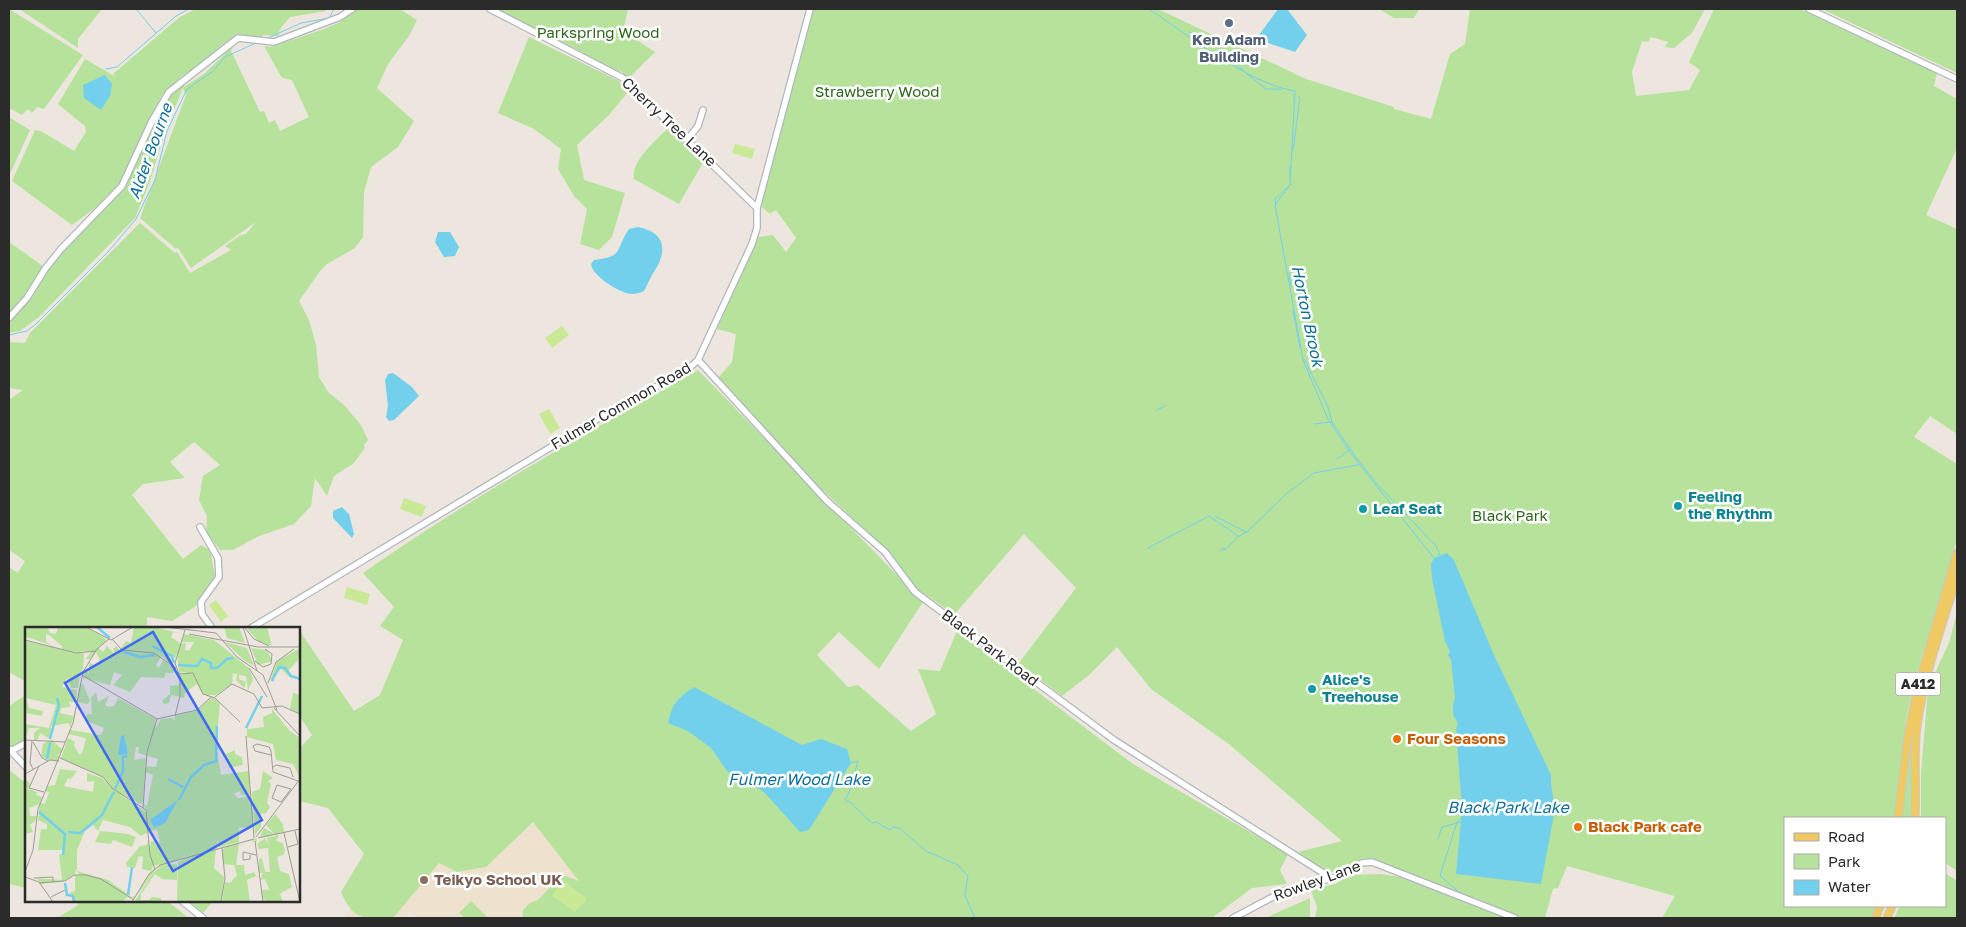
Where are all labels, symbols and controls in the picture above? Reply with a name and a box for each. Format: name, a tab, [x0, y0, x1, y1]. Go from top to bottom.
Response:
marker: Ken Adam Building	[1223, 17, 1235, 29]
park label: Parkspring Wood	[537, 23, 659, 41]
place label: Ken Adam Building	[1192, 30, 1266, 65]
street label: Cherry Tree Lane	[619, 73, 721, 170]
park label: Strawberry Wood	[815, 82, 939, 100]
water label: Alder Bourne	[123, 99, 177, 201]
water label: Horton Brook	[1287, 263, 1329, 370]
street label: Fulmer Common Road	[547, 358, 694, 453]
place label: Feeling the Rhythm	[1688, 487, 1772, 522]
place label: Leaf Seat	[1373, 499, 1442, 517]
marker: Feeling the Rhythm	[1672, 500, 1684, 512]
marker: Leaf Seat	[1357, 503, 1369, 515]
park label: Black Park	[1472, 506, 1549, 524]
street label: Black Park Road	[939, 605, 1043, 690]
inset map	[25, 627, 300, 902]
place label: Alice's Treehouse	[1322, 670, 1399, 705]
road number: A412	[1896, 672, 1940, 696]
marker: Alice's Treehouse	[1306, 683, 1318, 695]
place label: Four Seasons	[1407, 729, 1506, 747]
marker: Four Seasons	[1391, 733, 1403, 745]
water label: Fulmer Wood Lake	[728, 769, 872, 789]
water label: Black Park Lake	[1447, 797, 1571, 817]
place label: Black Park cafe	[1588, 817, 1702, 835]
legend	[1784, 817, 1946, 907]
marker: Black Park cafe	[1572, 821, 1584, 833]
text: Road	[1828, 827, 1865, 845]
text: Park	[1828, 852, 1861, 870]
street label: Rowley Lane	[1271, 856, 1363, 904]
place label: Teikyo School UK	[434, 870, 562, 888]
marker: Teikyo School UK	[418, 874, 430, 886]
text: Water	[1828, 877, 1871, 895]

